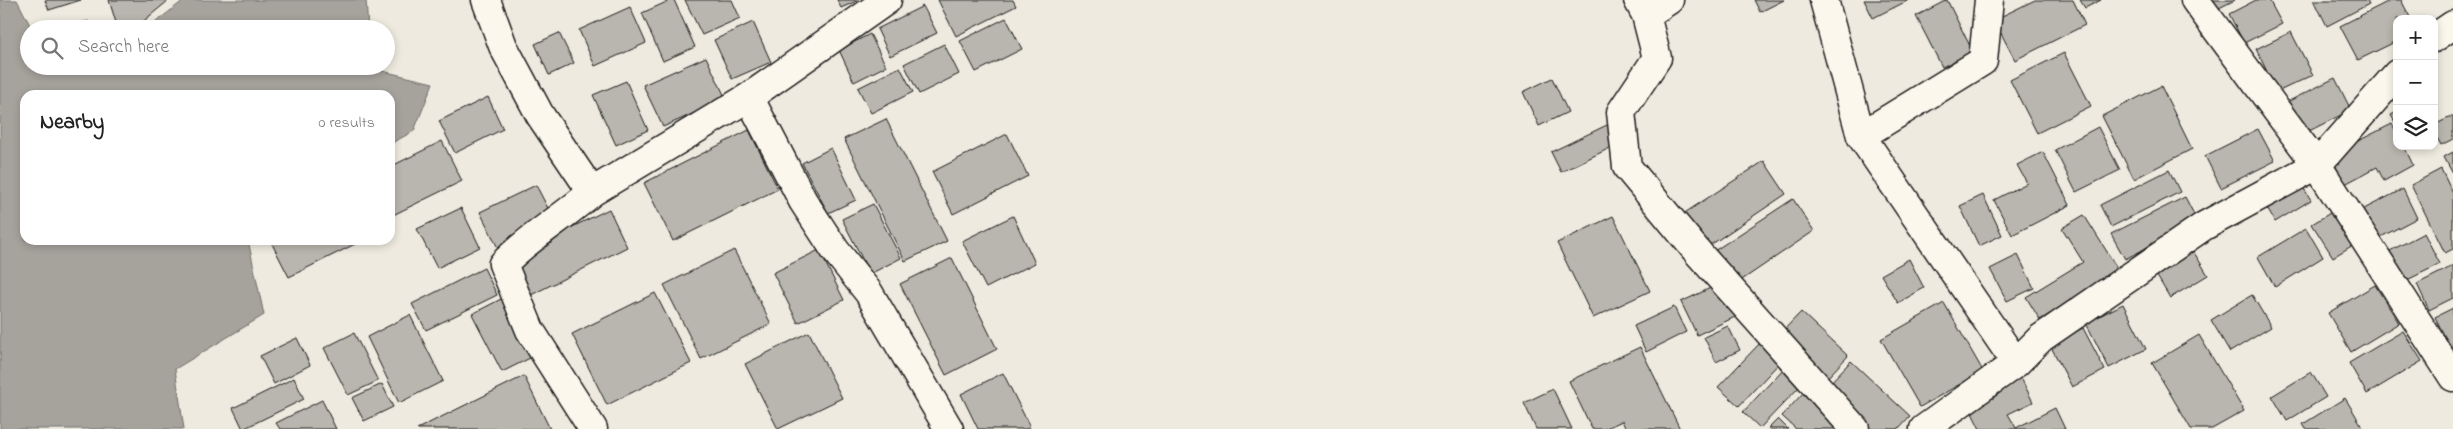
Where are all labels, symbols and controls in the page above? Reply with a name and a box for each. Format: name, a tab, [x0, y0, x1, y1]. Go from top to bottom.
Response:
map controls	[2393, 15, 2438, 150]
button: +	[2393, 15, 2438, 60]
search box	[20, 20, 395, 75]
icon: search	[38, 34, 66, 62]
text: Search here	[78, 34, 169, 61]
button: −	[2393, 60, 2438, 105]
button: layers	[2393, 105, 2438, 150]
text: Nearby	[40, 108, 104, 138]
text: 0 results	[319, 111, 375, 135]

